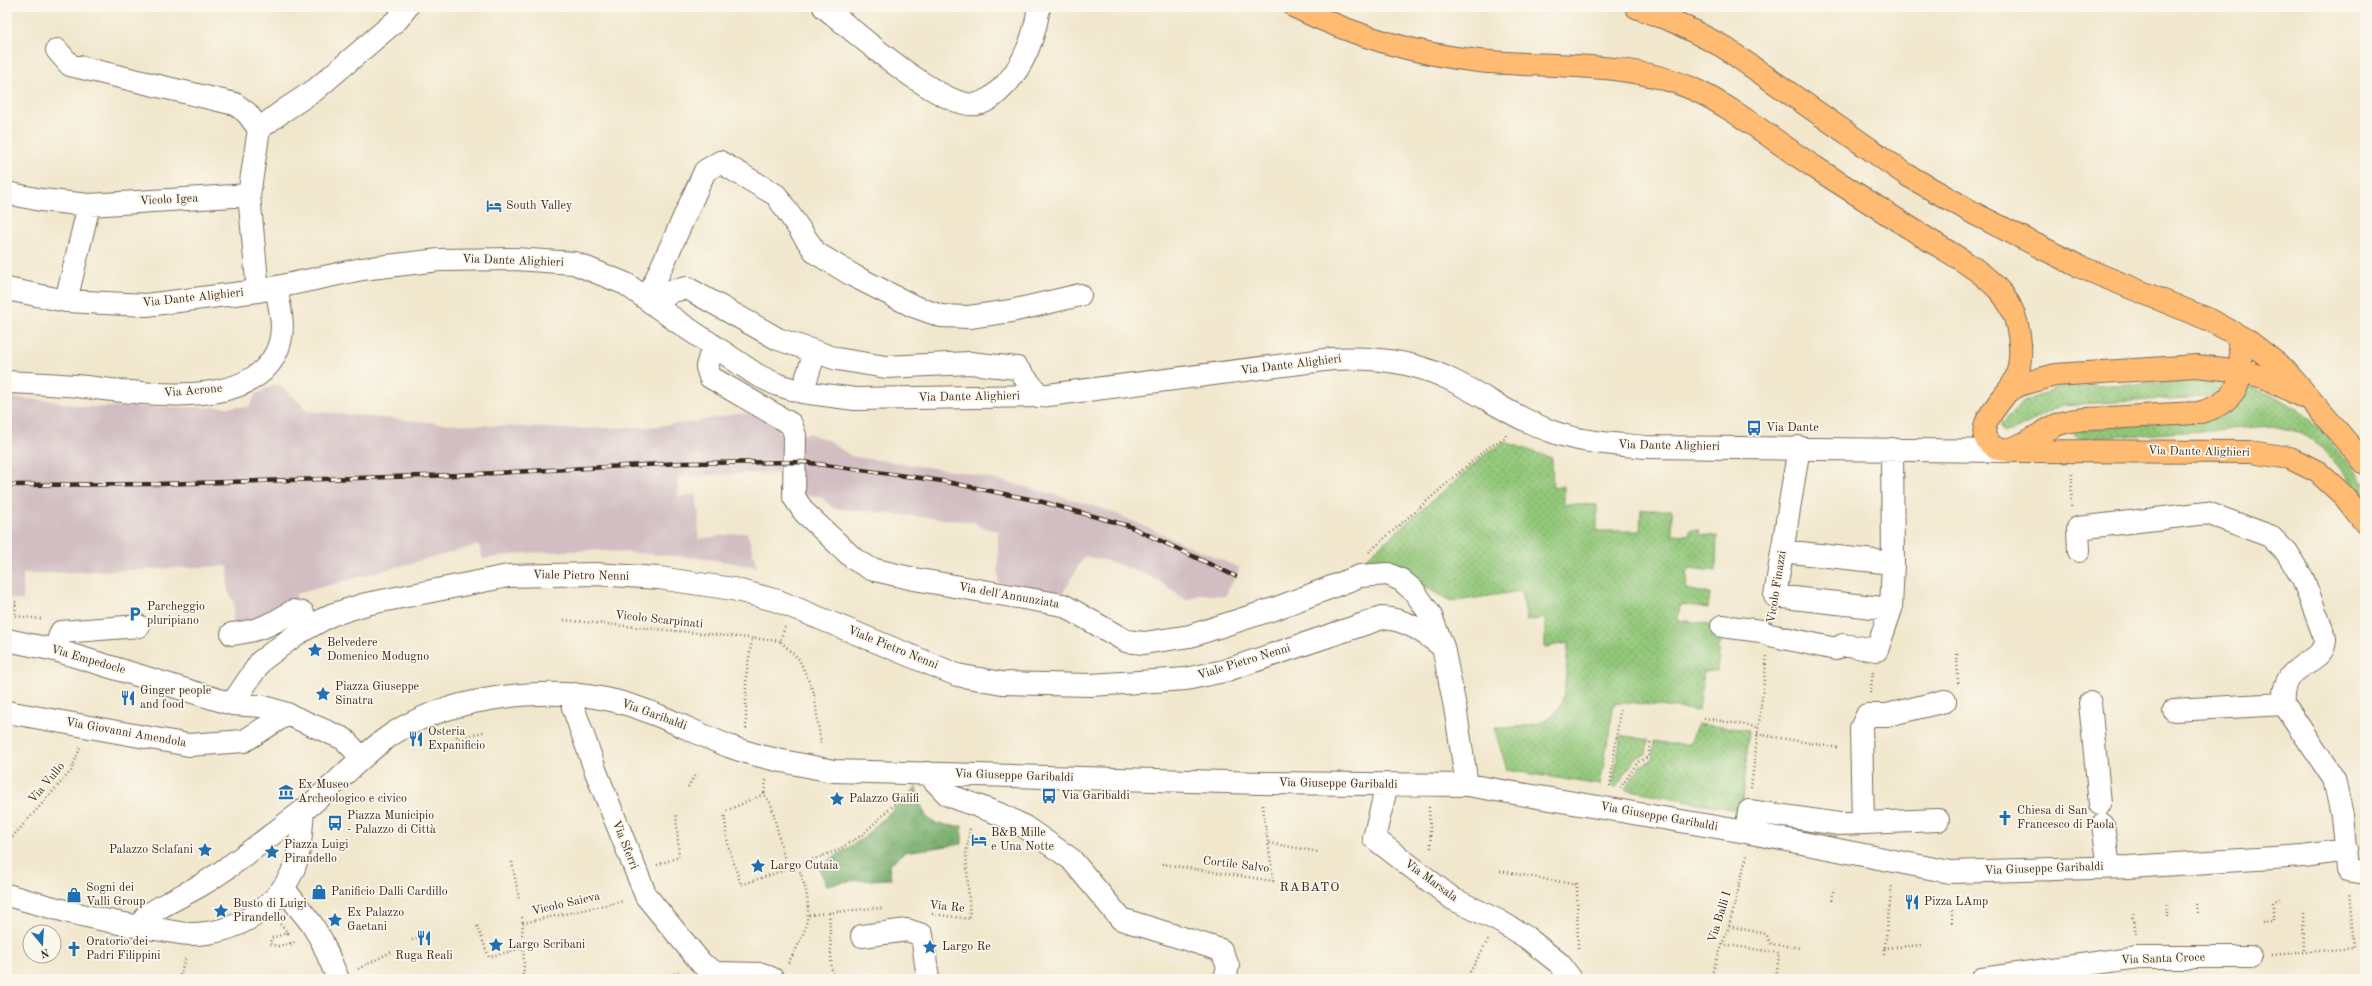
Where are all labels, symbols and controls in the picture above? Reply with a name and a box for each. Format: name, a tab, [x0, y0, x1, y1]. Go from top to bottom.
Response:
street label: Vicolo Igea	[140, 192, 199, 208]
hotel icon: South Valley	[485, 197, 503, 215]
place label: South Valley	[506, 200, 573, 212]
street label: Via Dante Alighieri	[462, 253, 564, 269]
street label: Via Dante Alighieri	[142, 287, 244, 309]
street label: Via Dante Alighieri	[1240, 353, 1342, 377]
street label: Via Acrone	[163, 382, 223, 400]
street label: Via Dante Alighieri	[918, 390, 1020, 404]
bus stop icon: Via Dante	[1745, 419, 1763, 437]
place label: Via Dante	[1766, 422, 1819, 434]
street label: Via Dante Alighieri	[1618, 439, 1720, 453]
street label: Via Dante Alighieri	[2148, 445, 2250, 459]
street label: Vicolo Finazzi	[1765, 550, 1789, 624]
street label: Viale Pietro Nenni	[533, 569, 629, 583]
street label: Via dell'Annunziata	[958, 581, 1060, 611]
place label: Parcheggio pluripiano	[147, 601, 205, 627]
parking icon: Parcheggio pluripiano	[126, 605, 144, 623]
street label: Vicolo Scarpinati	[614, 609, 704, 631]
street label: Viale Pietro Nenni	[846, 624, 940, 672]
place label: Belvedere Domenico Modugno	[327, 637, 429, 663]
place icon: Belvedere Domenico Modugno	[306, 641, 324, 659]
street label: Viale Pietro Nenni	[1196, 642, 1292, 682]
street label: Via Empedocle	[49, 644, 127, 677]
place label: Piazza Giuseppe Sinatra	[335, 681, 420, 707]
place label: Ginger people and food	[140, 685, 212, 711]
place icon: Piazza Giuseppe Sinatra	[314, 685, 332, 703]
restaurant icon: Ginger people and food	[119, 689, 137, 707]
street label: Via Garibaldi	[620, 698, 688, 732]
street label: Via Giovanni Amendola	[65, 716, 187, 750]
place label: Osteria Expanificio	[428, 726, 485, 752]
restaurant icon: Osteria Expanificio	[407, 730, 425, 748]
street label: Via Vullo	[27, 760, 67, 806]
street label: Via Giuseppe Garibaldi	[954, 768, 1074, 784]
street label: Via Giuseppe Garibaldi	[1278, 777, 1398, 791]
place label: Ex Museo Archeologico e civico	[298, 779, 407, 805]
museum icon: Ex Museo Archeologico e civico	[277, 783, 295, 801]
bus stop icon: Via Garibaldi	[1040, 787, 1058, 805]
place icon: Palazzo Galifi	[828, 790, 846, 808]
place label: Via Garibaldi	[1061, 790, 1130, 802]
place label: Palazzo Galifi	[849, 793, 919, 805]
street label: Via Giuseppe Garibaldi	[1599, 801, 1719, 833]
place label: Chiesa di San Francesco di Paola	[2017, 805, 2115, 831]
church icon: Chiesa di San Francesco di Paola	[1996, 809, 2014, 827]
place label: Piazza Municipio - Palazzo di Città	[347, 810, 436, 836]
bus stop icon: Piazza Municipio - Palazzo di Città	[326, 814, 344, 832]
street label: Via Sferri	[610, 819, 640, 871]
place label: B&B Mille e Una Notte	[991, 827, 1055, 853]
hotel icon: B&B Mille e Una Notte	[970, 831, 988, 849]
place label: Piazza Luigi Pirandello	[284, 839, 349, 865]
place icon: Palazzo Sclafani	[196, 841, 214, 859]
place icon: Piazza Luigi Pirandello	[263, 843, 281, 861]
place label: Palazzo Sclafani	[109, 844, 193, 856]
street label: Cortile Salvo	[1202, 855, 1270, 875]
place icon: Largo Cutaia	[749, 857, 767, 875]
street label: Via Marsala	[1402, 858, 1460, 904]
place label: Largo Cutaia	[770, 860, 838, 872]
street label: Via Giuseppe Garibaldi	[1984, 861, 2104, 877]
district label: RABATO	[1280, 881, 1340, 894]
place label: Sogni dei Valli Group	[86, 882, 145, 908]
shop icon: Panificio Dalli Cardillo	[310, 883, 328, 901]
shop icon: Sogni dei Valli Group	[65, 886, 83, 904]
place label: Panificio Dalli Cardillo	[331, 886, 448, 898]
street label: Vicolo Saieva	[531, 890, 601, 918]
street label: Via Balli I	[1706, 890, 1734, 944]
restaurant icon: Pizza LAmp	[1903, 893, 1921, 911]
place label: Pizza LAmp	[1924, 896, 1988, 908]
place label: Busto di Luigi Pirandello	[233, 898, 307, 924]
street label: Via Re	[929, 899, 966, 915]
place icon: Busto di Luigi Pirandello	[212, 902, 230, 920]
place label: Ex Palazzo Gaetani	[347, 907, 404, 933]
place icon: Ex Palazzo Gaetani	[326, 911, 344, 929]
north arrow	[22, 924, 62, 964]
restaurant icon: Ruga Reali	[415, 929, 433, 947]
place label: Oratorio dei Padri Filippini	[86, 936, 161, 962]
place icon: Largo Scribani	[487, 936, 505, 954]
place icon: Largo Re	[921, 938, 939, 956]
place label: Largo Scribani	[508, 939, 585, 951]
church icon: Oratorio dei Padri Filippini	[65, 940, 83, 958]
place label: Largo Re	[942, 941, 991, 953]
text: N	[38, 946, 50, 959]
place label: Ruga Reali	[395, 950, 453, 962]
street label: Via Santa Croce	[2121, 952, 2206, 966]

